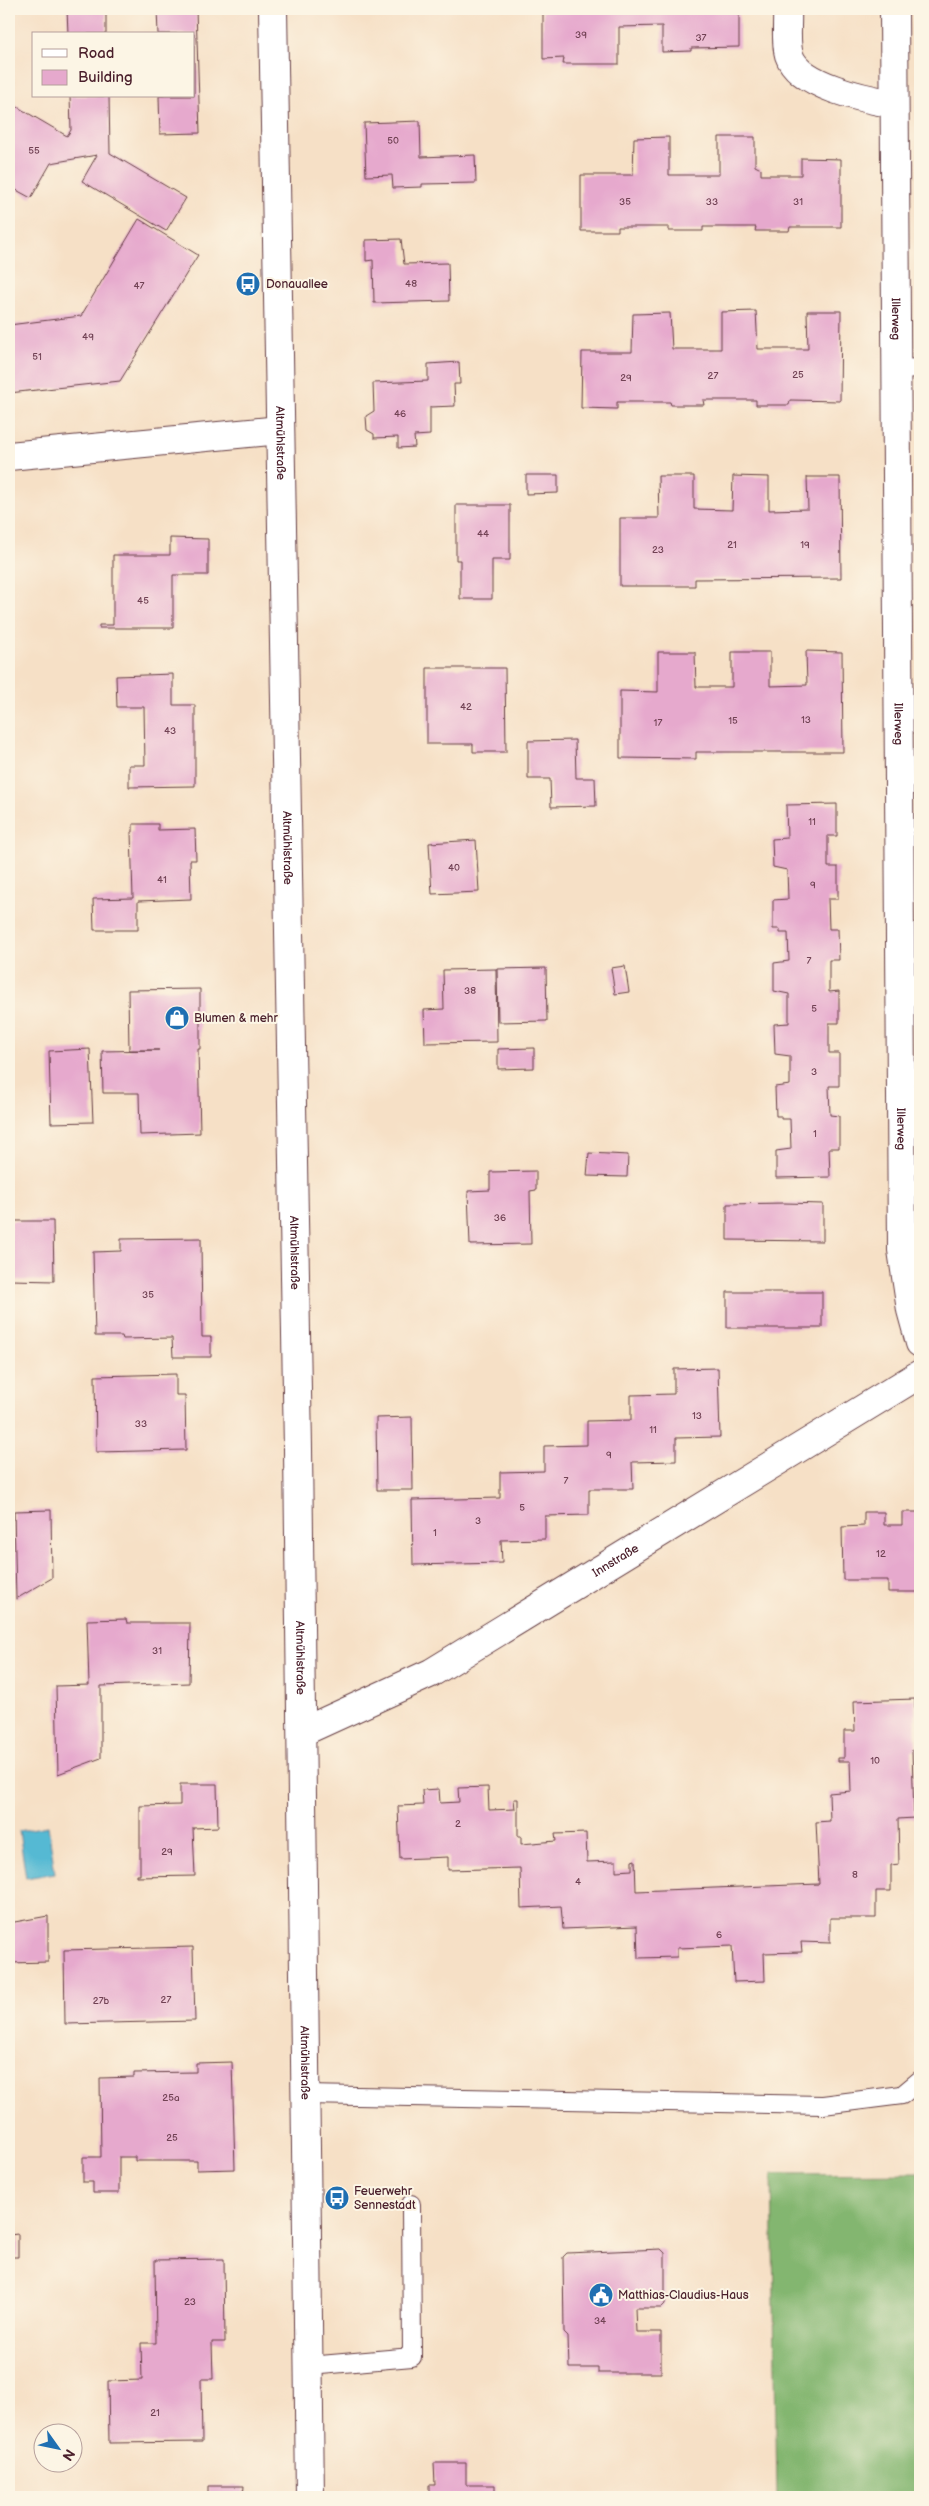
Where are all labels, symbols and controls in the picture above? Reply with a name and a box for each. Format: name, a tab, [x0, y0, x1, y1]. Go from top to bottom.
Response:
house number: 39	[575, 29, 587, 41]
legend	[32, 32, 195, 98]
house number: 37	[695, 32, 707, 44]
text: Road	[78, 44, 114, 63]
text: Building	[78, 68, 133, 87]
house number: 50	[387, 135, 399, 147]
house number: 55	[28, 145, 40, 157]
house number: 35	[619, 196, 631, 208]
house number: 33	[706, 196, 718, 208]
house number: 31	[793, 196, 803, 208]
bus stop icon: Donauallee	[235, 271, 261, 297]
place label: Donauallee	[266, 277, 328, 292]
house number: 48	[405, 278, 417, 290]
house number: 47	[133, 280, 145, 292]
street label: Illerweg	[888, 298, 903, 340]
house number: 49	[82, 331, 94, 343]
house number: 51	[32, 351, 42, 363]
house number: 25	[792, 369, 804, 381]
house number: 27	[708, 370, 718, 382]
house number: 29	[620, 372, 632, 384]
street label: Altmühlstraße	[272, 406, 288, 480]
house number: 46	[394, 408, 406, 420]
house number: 44	[477, 528, 489, 540]
house number: 21	[727, 539, 737, 551]
house number: 19	[800, 539, 810, 551]
house number: 23	[652, 544, 664, 556]
house number: 45	[137, 595, 149, 607]
house number: 42	[460, 701, 472, 713]
street label: Illerweg	[890, 703, 906, 745]
house number: 13	[801, 714, 811, 726]
house number: 15	[728, 715, 738, 727]
house number: 17	[654, 717, 662, 729]
house number: 43	[164, 725, 176, 737]
street label: Altmühlstraße	[279, 811, 295, 885]
house number: 11	[808, 816, 816, 828]
house number: 40	[448, 862, 460, 874]
house number: 41	[157, 874, 167, 886]
house number: 9	[810, 879, 816, 891]
house number: 7	[807, 955, 812, 967]
house number: 38	[464, 985, 476, 997]
house number: 5	[811, 1003, 817, 1015]
shop icon: Blumen & mehr	[164, 1005, 190, 1031]
place label: Blumen & mehr	[194, 1011, 279, 1026]
house number: 3	[811, 1066, 817, 1078]
street label: Illerweg	[893, 1108, 908, 1150]
house number: 1	[813, 1128, 817, 1140]
house number: 36	[494, 1212, 506, 1224]
street label: Altmühlstraße	[286, 1216, 302, 1290]
house number: 35	[142, 1289, 154, 1301]
house number: 13	[692, 1410, 702, 1422]
house number: 33	[135, 1418, 147, 1430]
house number: 11	[649, 1424, 657, 1436]
house number: 9	[606, 1449, 612, 1461]
house number: 7	[564, 1475, 569, 1487]
house number: 5	[519, 1502, 525, 1514]
house number: 3	[475, 1515, 481, 1527]
house number: 1	[433, 1527, 437, 1539]
street label: Innstraße	[590, 1541, 642, 1581]
house number: 12	[876, 1548, 886, 1560]
street label: Altmühlstraße	[292, 1621, 308, 1695]
house number: 31	[152, 1645, 162, 1657]
house number: 10	[870, 1755, 880, 1767]
house number: 2	[455, 1818, 461, 1830]
house number: 29	[161, 1846, 173, 1858]
house number: 8	[852, 1869, 858, 1881]
house number: 4	[575, 1876, 581, 1888]
house number: 6	[716, 1929, 722, 1941]
house number: 27	[161, 1994, 171, 2006]
house number: 27b	[93, 1995, 110, 2007]
street label: Altmühlstraße	[297, 2026, 312, 2100]
house number: 25a	[162, 2092, 180, 2104]
house number: 25	[166, 2132, 178, 2144]
place label: Feuerwehr Sennestadt	[354, 2184, 416, 2213]
bus stop icon: Feuerwehr Sennestadt	[324, 2185, 350, 2211]
public building icon: Matthias-Claudius-Haus	[588, 2282, 614, 2308]
place label: Matthias-Claudius-Haus	[618, 2288, 749, 2303]
house number: 23	[184, 2296, 196, 2308]
house number: 34	[594, 2315, 606, 2327]
house number: 21	[150, 2407, 160, 2419]
north arrow	[32, 2424, 82, 2474]
text: N	[58, 2446, 78, 2464]

